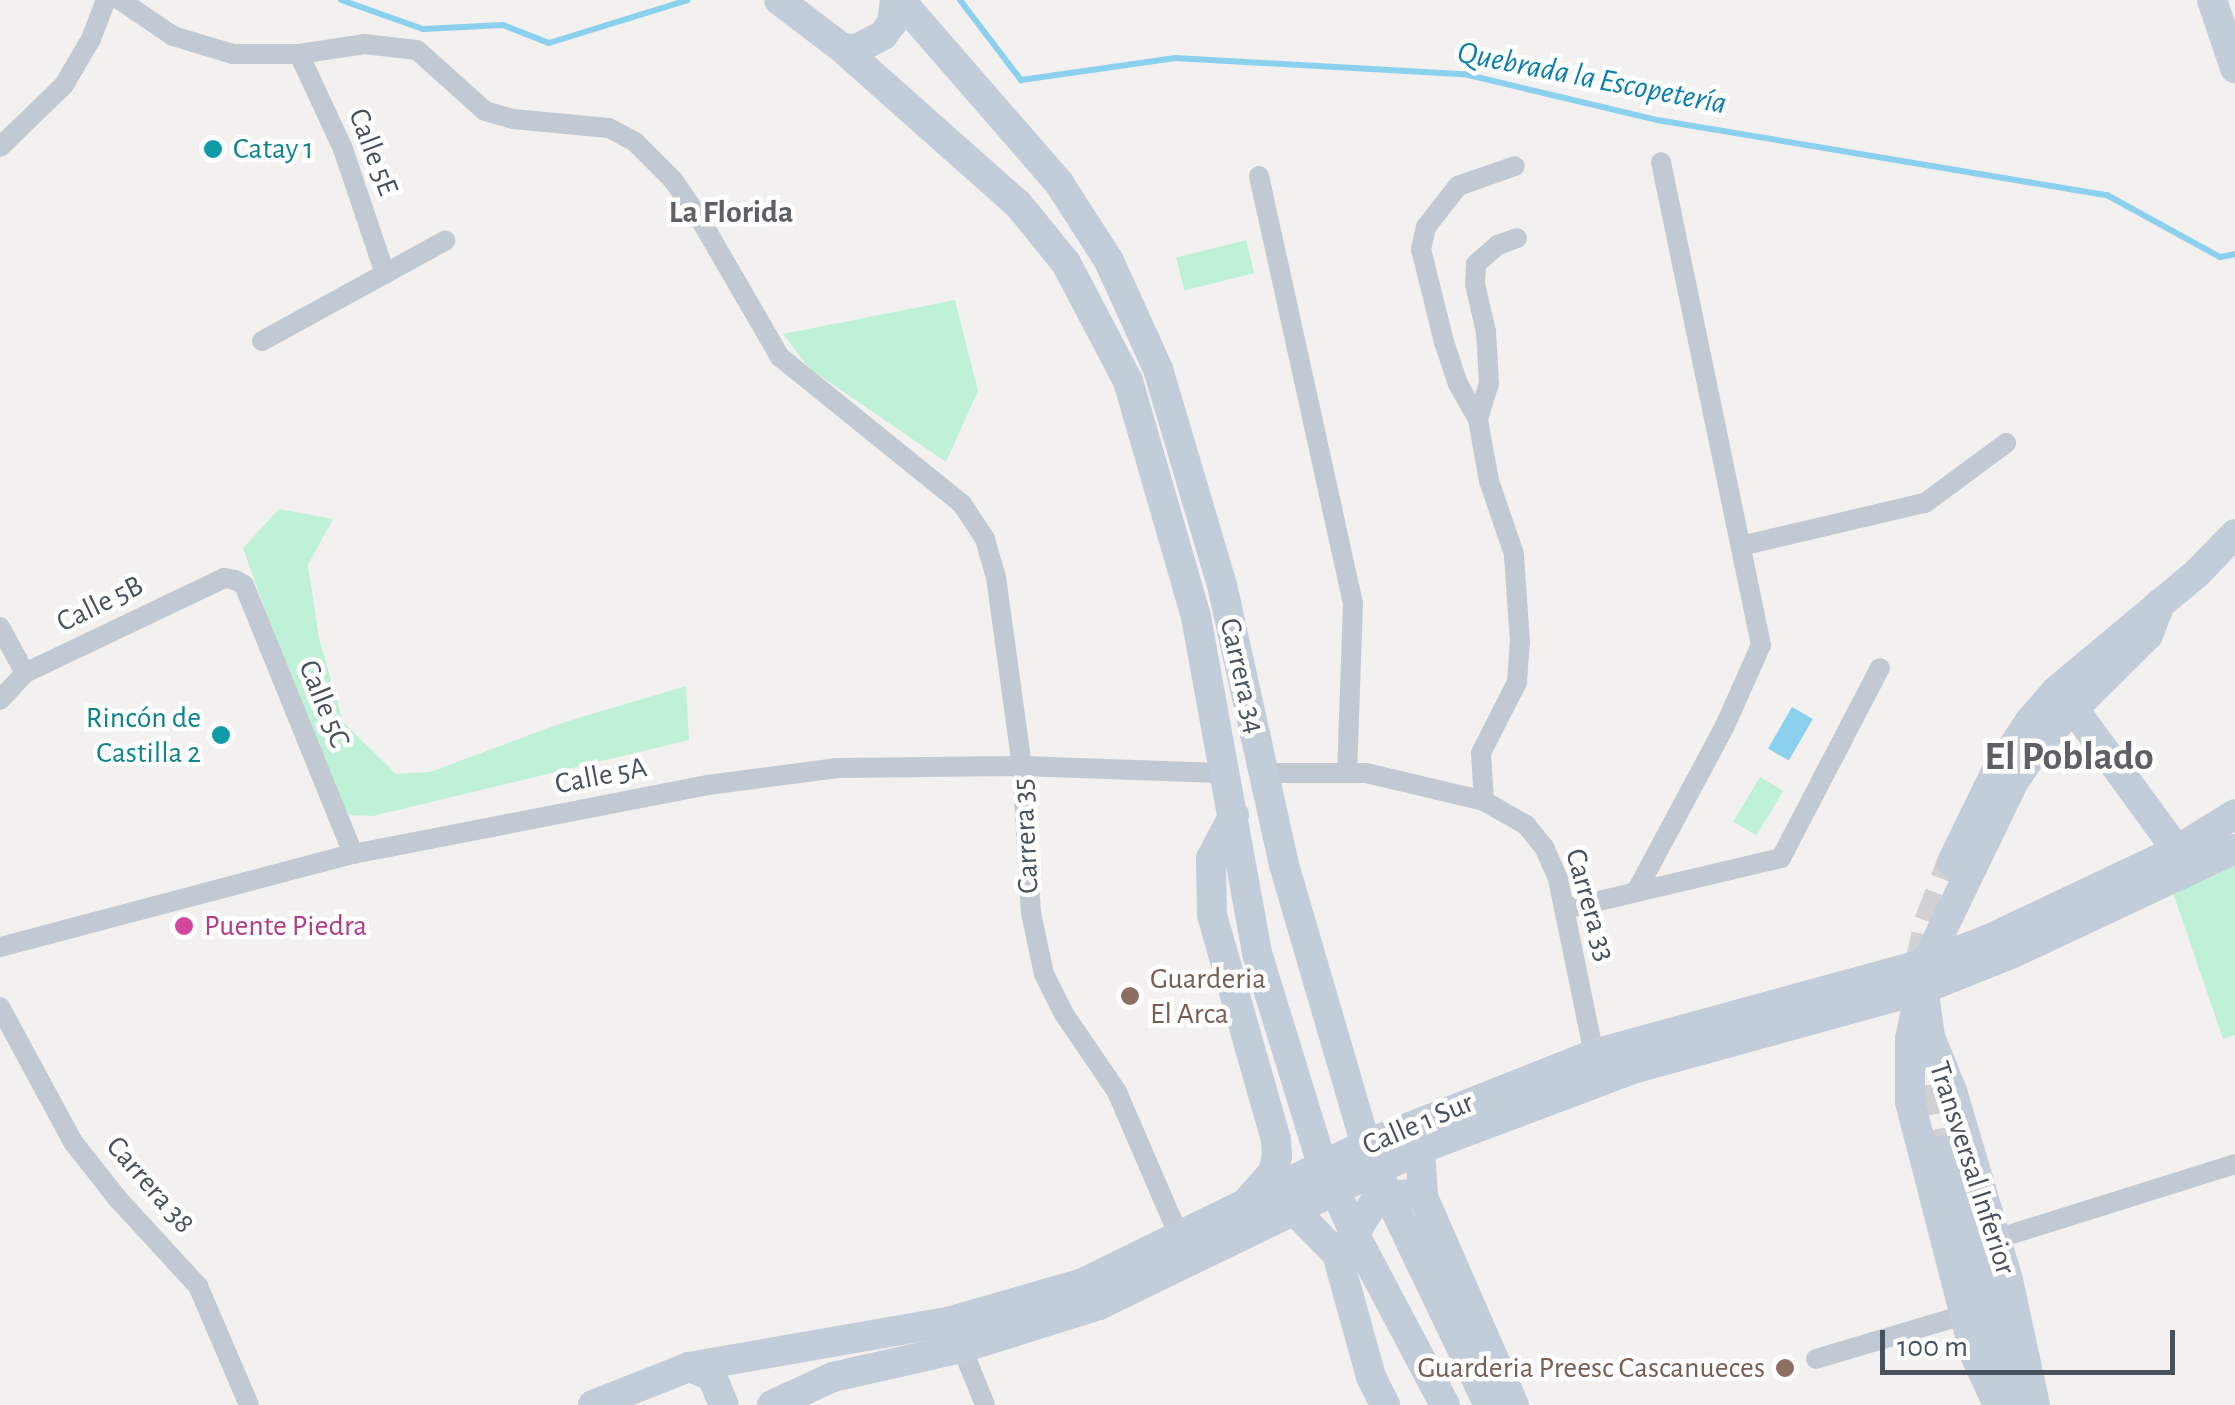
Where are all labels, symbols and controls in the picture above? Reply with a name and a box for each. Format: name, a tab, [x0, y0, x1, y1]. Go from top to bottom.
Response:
water label: Quebrada la Escopetería	[1454, 33, 1730, 123]
street label: Calle 5E	[340, 104, 406, 200]
place label: Catay 1	[233, 131, 314, 167]
marker: Catay 1	[202, 138, 224, 160]
district label: La Florida	[669, 193, 793, 231]
street label: Calle 5B	[51, 568, 149, 640]
street label: Carrera 34	[1211, 615, 1273, 737]
street label: Calle 5C	[290, 655, 358, 753]
place label: Rincón de Castilla 2	[86, 700, 201, 770]
marker: Rincón de Castilla 2	[210, 724, 232, 746]
district label: El Poblado	[1984, 733, 2154, 781]
street label: Calle 5A	[552, 749, 650, 803]
street label: Carrera 35	[1005, 777, 1047, 895]
street label: Carrera 33	[1557, 845, 1623, 965]
place label: Puente Piedra	[204, 908, 367, 944]
marker: Puente Piedra	[173, 915, 195, 937]
place label: Guarderia El Arca	[1150, 961, 1266, 1032]
marker: Guarderia El Arca	[1119, 985, 1141, 1007]
street label: Transversal Inferior	[1921, 1057, 2023, 1279]
street label: Calle 1 Sur	[1357, 1085, 1479, 1163]
street label: Carrera 38	[98, 1129, 202, 1241]
scale bar	[1885, 1310, 2180, 1372]
text: 100 m	[1897, 1332, 1968, 1362]
place label: Guarderia Preesc Cascanueces	[1417, 1350, 1765, 1386]
marker: Guarderia Preesc Cascanueces	[1774, 1357, 1796, 1379]

